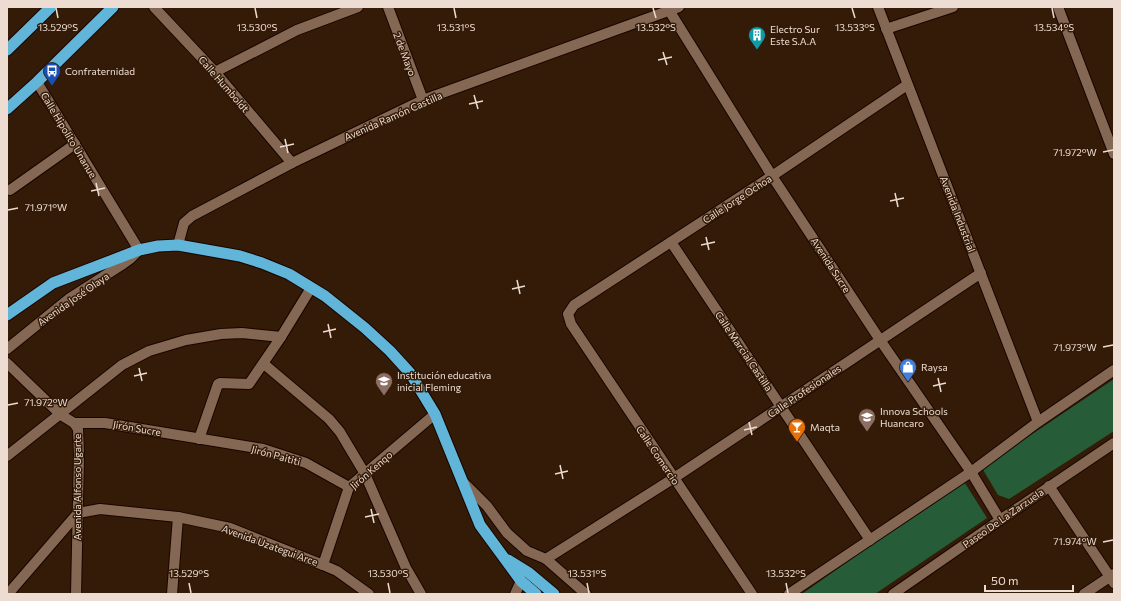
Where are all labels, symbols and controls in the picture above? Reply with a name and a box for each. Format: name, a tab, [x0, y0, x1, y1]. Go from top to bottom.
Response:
text: 13.529°S	[38, 21, 78, 33]
text: 13.530°S	[237, 21, 277, 33]
text: 13.531°S	[437, 21, 475, 33]
text: 13.532°S	[636, 21, 676, 33]
text: 13.533°S	[835, 21, 875, 33]
text: 13.534°S	[1034, 21, 1074, 33]
place label: Electro Sur Este S.A.A	[770, 23, 820, 47]
building icon: Electro Sur Este S.A.A	[747, 25, 767, 50]
street label: 2 de Mayo	[391, 30, 419, 78]
street label: Calle Humboldt	[196, 53, 252, 115]
bus stop icon: Confraternidad	[42, 61, 62, 86]
place label: Confraternidad	[65, 65, 135, 77]
street label: Avenida Ramón Castilla	[342, 89, 444, 143]
street label: Calle Hipolito Unanue	[39, 90, 99, 180]
text: 71.972°W	[1053, 146, 1097, 158]
street label: Calle Jorge Ochoa	[700, 172, 774, 226]
street label: Avenida Industrial	[938, 174, 978, 254]
text: 71.971°W	[25, 201, 67, 213]
street label: Avenida Sucre	[809, 235, 853, 295]
street label: Avenida José Olaya	[35, 270, 111, 328]
street label: Calle Marcial Castilla	[713, 309, 775, 393]
text: 71.973°W	[1053, 341, 1097, 353]
shop icon: Raysa	[898, 357, 918, 382]
place label: Raysa	[921, 361, 948, 373]
street label: Calle Profesionales	[765, 362, 843, 420]
place label: Institución educativa inicial Fleming	[397, 369, 491, 393]
school or university icon: Institución educativa inicial Fleming	[374, 371, 394, 396]
text: 71.972°W	[24, 396, 68, 408]
place label: Innova Schools Huancaro	[880, 405, 948, 429]
school or university icon: Innova Schools Huancaro	[857, 407, 877, 432]
bar icon: Maqta	[787, 417, 807, 442]
street label: Jirón Sucre	[112, 418, 162, 438]
place label: Maqta	[810, 421, 840, 433]
street label: Calle Comercio	[634, 423, 682, 487]
street label: Avenida Alfonso Ugarte	[71, 434, 83, 540]
street label: Jirón Paititi	[250, 443, 302, 467]
street label: Jirón Kenqo	[347, 448, 395, 492]
street label: Paseo De La Zarzuela	[960, 485, 1046, 551]
street label: Avenida Uzategui Arce	[220, 522, 320, 568]
text: 71.974°W	[1053, 535, 1097, 547]
text: 13.529°S	[169, 567, 209, 579]
text: 13.530°S	[368, 567, 408, 579]
text: 13.531°S	[568, 567, 606, 579]
text: 13.532°S	[766, 567, 806, 579]
scale bar	[985, 567, 1073, 593]
text: 50 m	[991, 573, 1019, 587]

